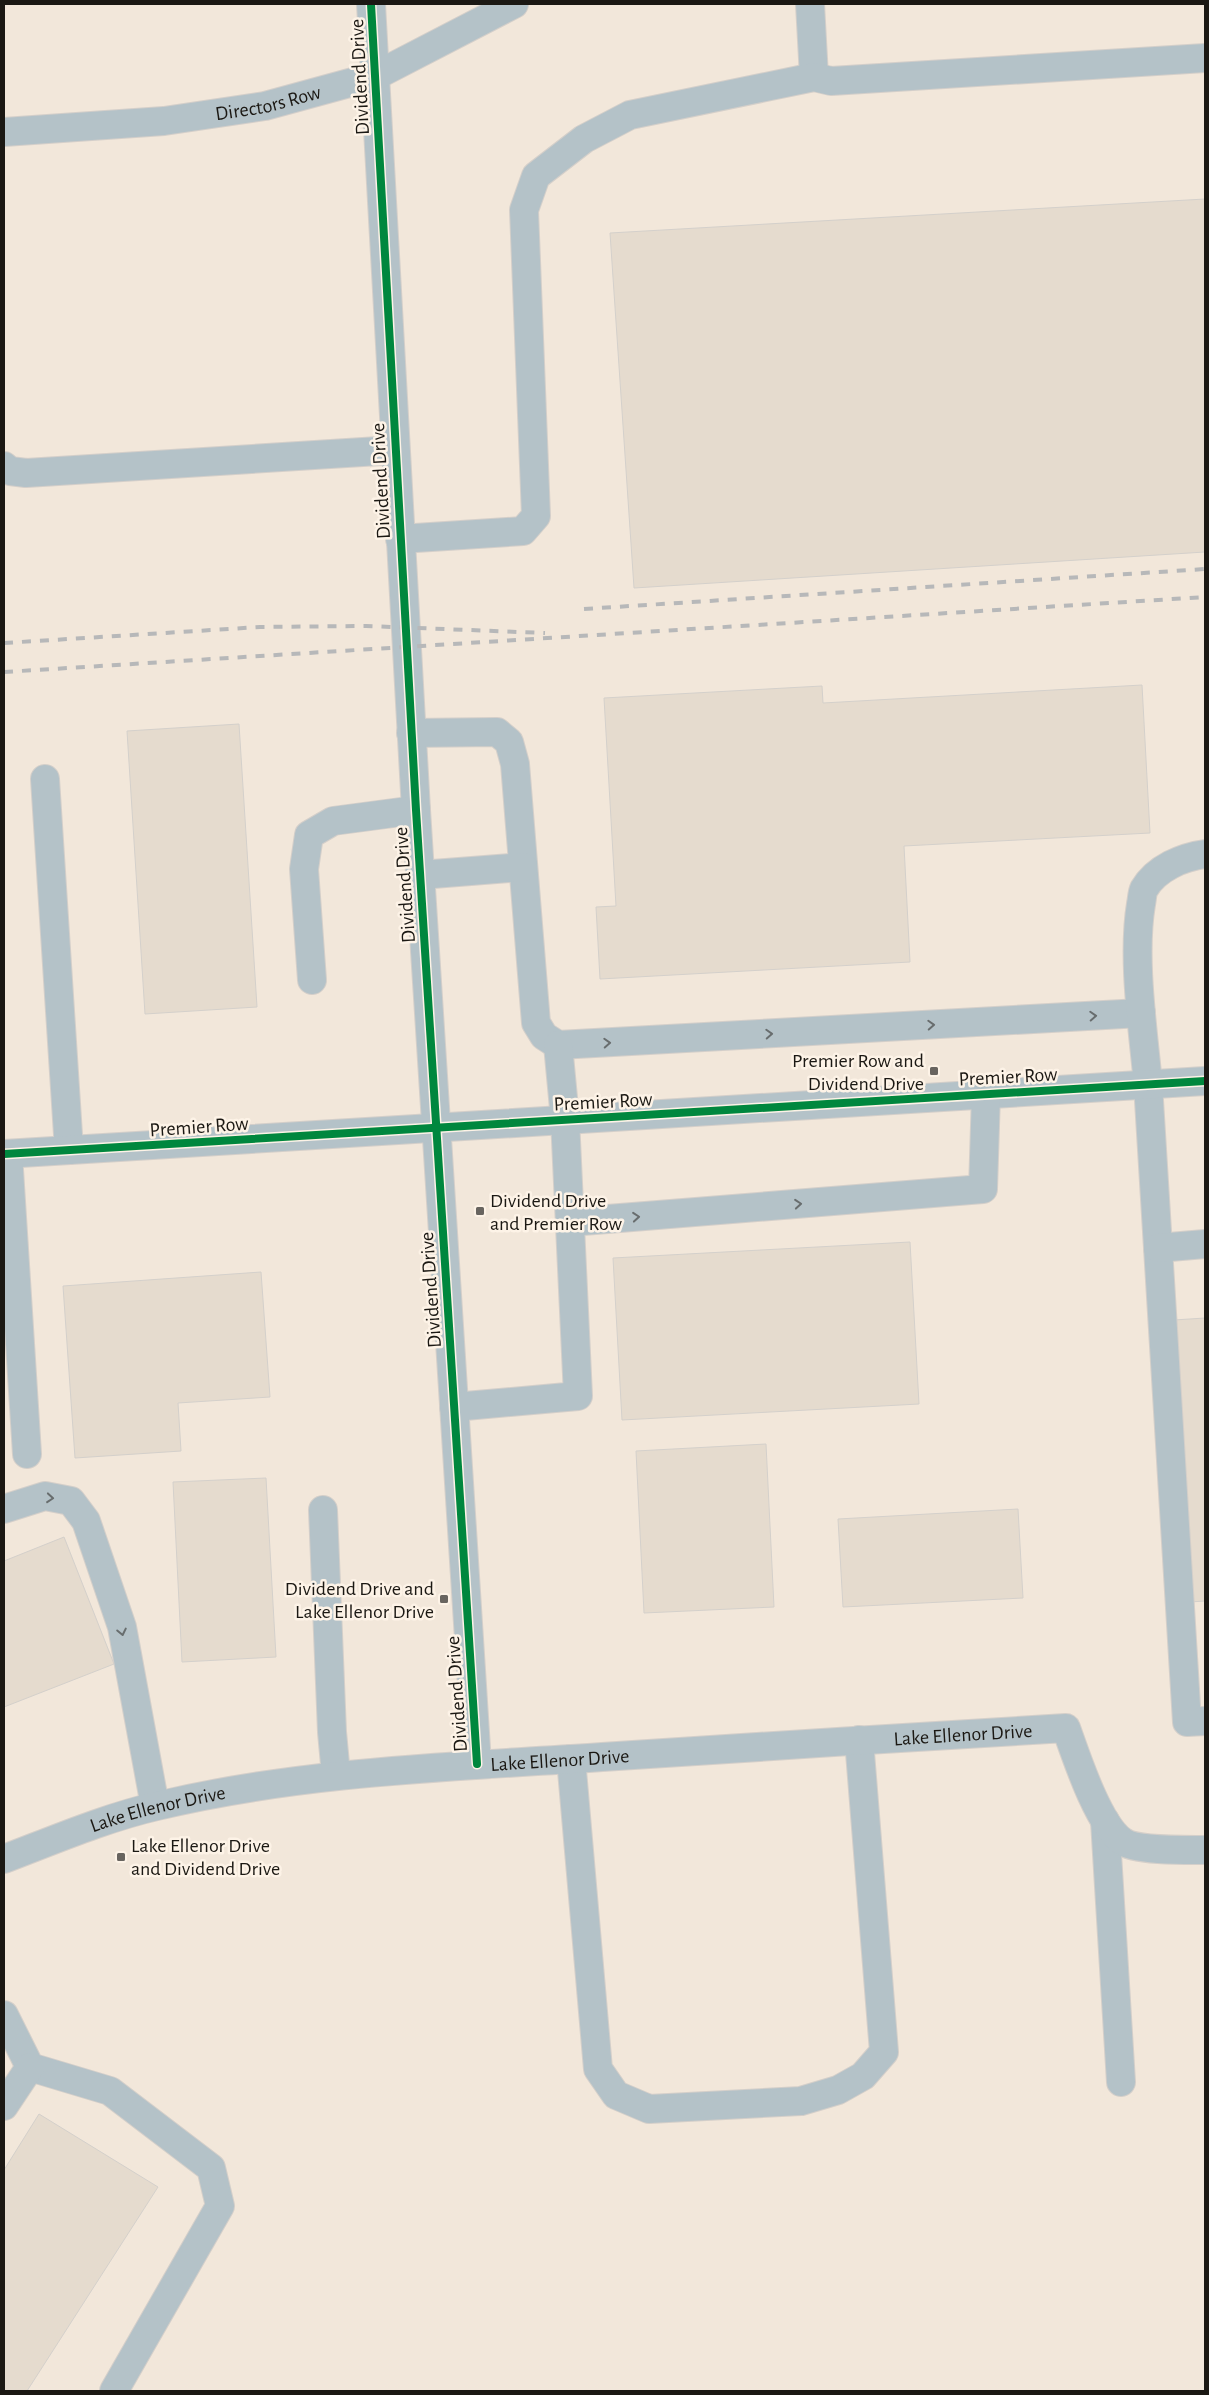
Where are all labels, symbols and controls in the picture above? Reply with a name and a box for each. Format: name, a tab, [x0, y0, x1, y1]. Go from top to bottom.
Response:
street label: Dividend Drive	[347, 18, 373, 135]
street label: Directors Row	[214, 82, 324, 124]
street label: Dividend Drive	[368, 422, 394, 539]
street label: Dividend Drive	[391, 826, 419, 944]
one-way arrow	[1090, 1010, 1098, 1021]
one-way arrow	[927, 1019, 935, 1030]
one-way arrow	[765, 1028, 773, 1039]
one-way arrow	[603, 1037, 611, 1048]
place label: Premier Row and Dividend Drive	[792, 1051, 924, 1094]
street label: Premier Row	[958, 1064, 1059, 1090]
marker: Premier Row and Dividend Drive	[928, 1065, 940, 1077]
street label: Premier Row	[553, 1089, 654, 1115]
street label: Premier Row	[149, 1114, 250, 1140]
place label: Dividend Drive and Premier Row	[490, 1191, 623, 1234]
one-way arrow	[794, 1199, 802, 1210]
marker: Dividend Drive and Premier Row	[474, 1205, 486, 1217]
one-way arrow	[632, 1212, 640, 1223]
street label: Dividend Drive	[417, 1231, 445, 1349]
one-way arrow	[47, 1492, 55, 1503]
place label: Dividend Drive and Lake Ellenor Drive	[285, 1579, 434, 1622]
marker: Dividend Drive and Lake Ellenor Drive	[438, 1593, 450, 1605]
one-way arrow	[117, 1627, 127, 1636]
street label: Dividend Drive	[443, 1635, 471, 1753]
street label: Lake Ellenor Drive	[893, 1721, 1033, 1749]
street label: Lake Ellenor Drive	[490, 1746, 630, 1775]
street label: Lake Ellenor Drive	[87, 1783, 227, 1836]
place label: Lake Ellenor Drive and Dividend Drive	[131, 1836, 280, 1879]
marker: Lake Ellenor Drive and Dividend Drive	[115, 1851, 127, 1863]

